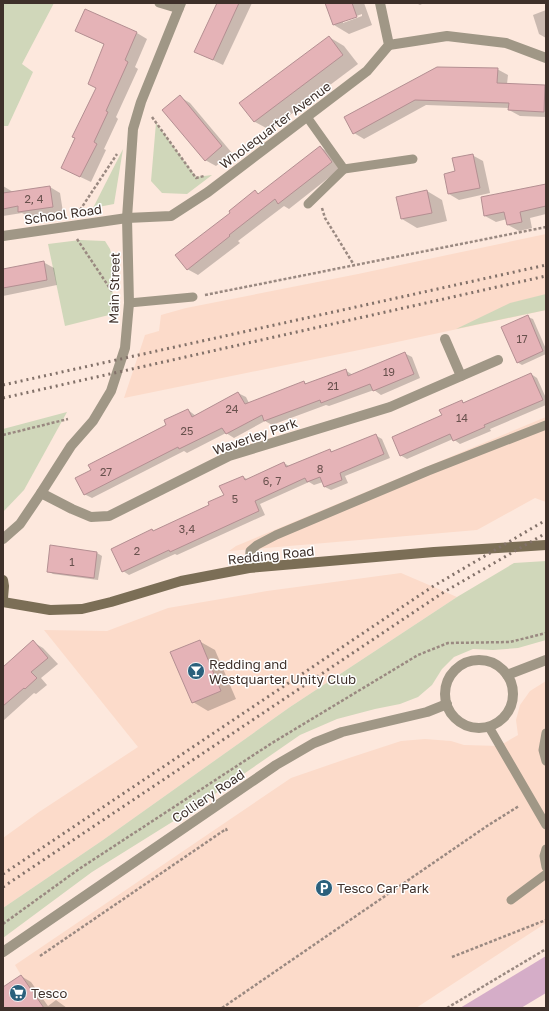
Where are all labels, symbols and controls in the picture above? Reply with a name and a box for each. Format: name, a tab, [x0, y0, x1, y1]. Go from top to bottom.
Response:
street label: Wholequarter Avenue	[216, 78, 334, 172]
house number: 2, 4	[24, 192, 44, 205]
street label: School Road	[23, 201, 103, 227]
street label: Main Street	[105, 252, 123, 324]
house number: 17	[516, 332, 528, 345]
house number: 19	[383, 365, 395, 378]
house number: 21	[327, 379, 339, 392]
house number: 24	[225, 402, 239, 415]
house number: 14	[456, 411, 468, 424]
street label: Waverley Park	[210, 414, 300, 458]
house number: 25	[181, 424, 193, 437]
house number: 8	[317, 462, 324, 475]
house number: 27	[100, 465, 112, 478]
house number: 6, 7	[263, 474, 281, 487]
house number: 5	[232, 492, 238, 505]
house number: 3,4	[179, 522, 196, 535]
street label: Redding Road	[227, 543, 315, 567]
house number: 2	[134, 544, 140, 557]
house number: 1	[69, 555, 75, 568]
place label: Redding and Westquarter Unity Club	[209, 656, 356, 687]
bar icon: Redding and Westquarter Unity Club	[186, 661, 206, 681]
street label: Colliery Road	[169, 766, 247, 826]
parking icon: Tesco Car Park	[314, 878, 334, 898]
place label: Tesco Car Park	[337, 880, 430, 896]
supermarket icon: Tesco	[8, 983, 28, 1003]
place label: Tesco	[31, 985, 67, 1001]

